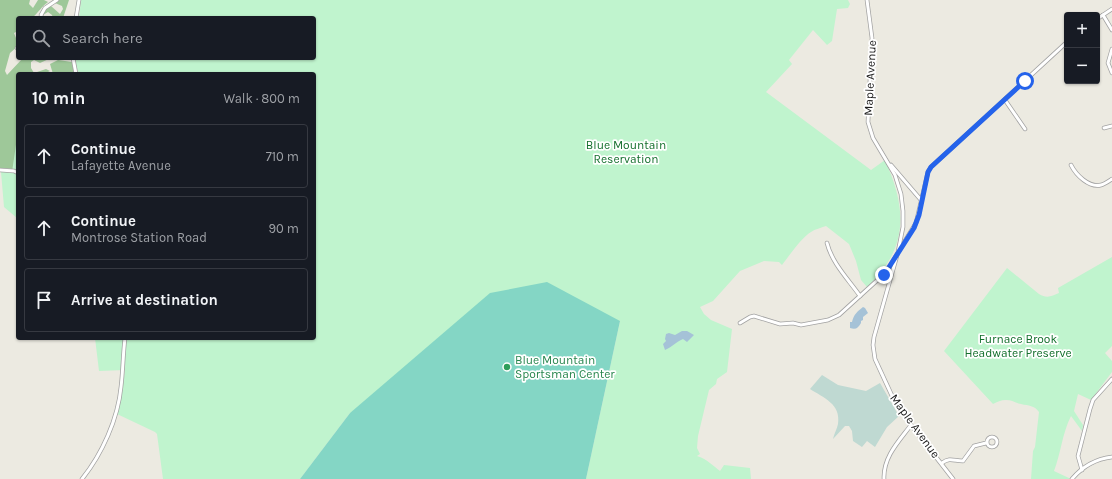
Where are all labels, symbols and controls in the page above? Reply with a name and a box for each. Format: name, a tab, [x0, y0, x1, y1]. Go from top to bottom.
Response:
map controls	[1064, 12, 1100, 84]
button: +	[1064, 12, 1100, 48]
search box	[16, 16, 316, 60]
icon: search	[30, 27, 52, 49]
text: Search here	[62, 29, 143, 47]
street label: Maple Avenue	[861, 40, 879, 116]
button: −	[1064, 48, 1100, 84]
route start	[1016, 72, 1034, 90]
text: 10 min	[32, 88, 85, 108]
text: Walk · 800 m	[224, 91, 300, 106]
park label: Blue Mountain Reservation	[586, 138, 666, 166]
text: Continue	[71, 140, 136, 158]
icon: ahead	[33, 145, 55, 167]
text: 710 m	[266, 149, 299, 164]
text: Lafayette Avenue	[71, 158, 171, 173]
text: Continue	[71, 212, 136, 230]
icon: ahead	[33, 217, 55, 239]
text: 90 m	[268, 221, 299, 236]
text: Montrose Station Road	[71, 230, 207, 245]
route end	[875, 266, 893, 284]
icon: arrive	[33, 289, 55, 311]
text: Arrive at destination	[71, 291, 218, 309]
park label: Furnace Brook Headwater Preserve	[964, 332, 1072, 360]
place label: Blue Mountain Sportsman Center	[515, 353, 615, 381]
marker: Blue Mountain Sportsman Center	[502, 362, 512, 372]
street label: Maple Avenue	[887, 391, 943, 461]

